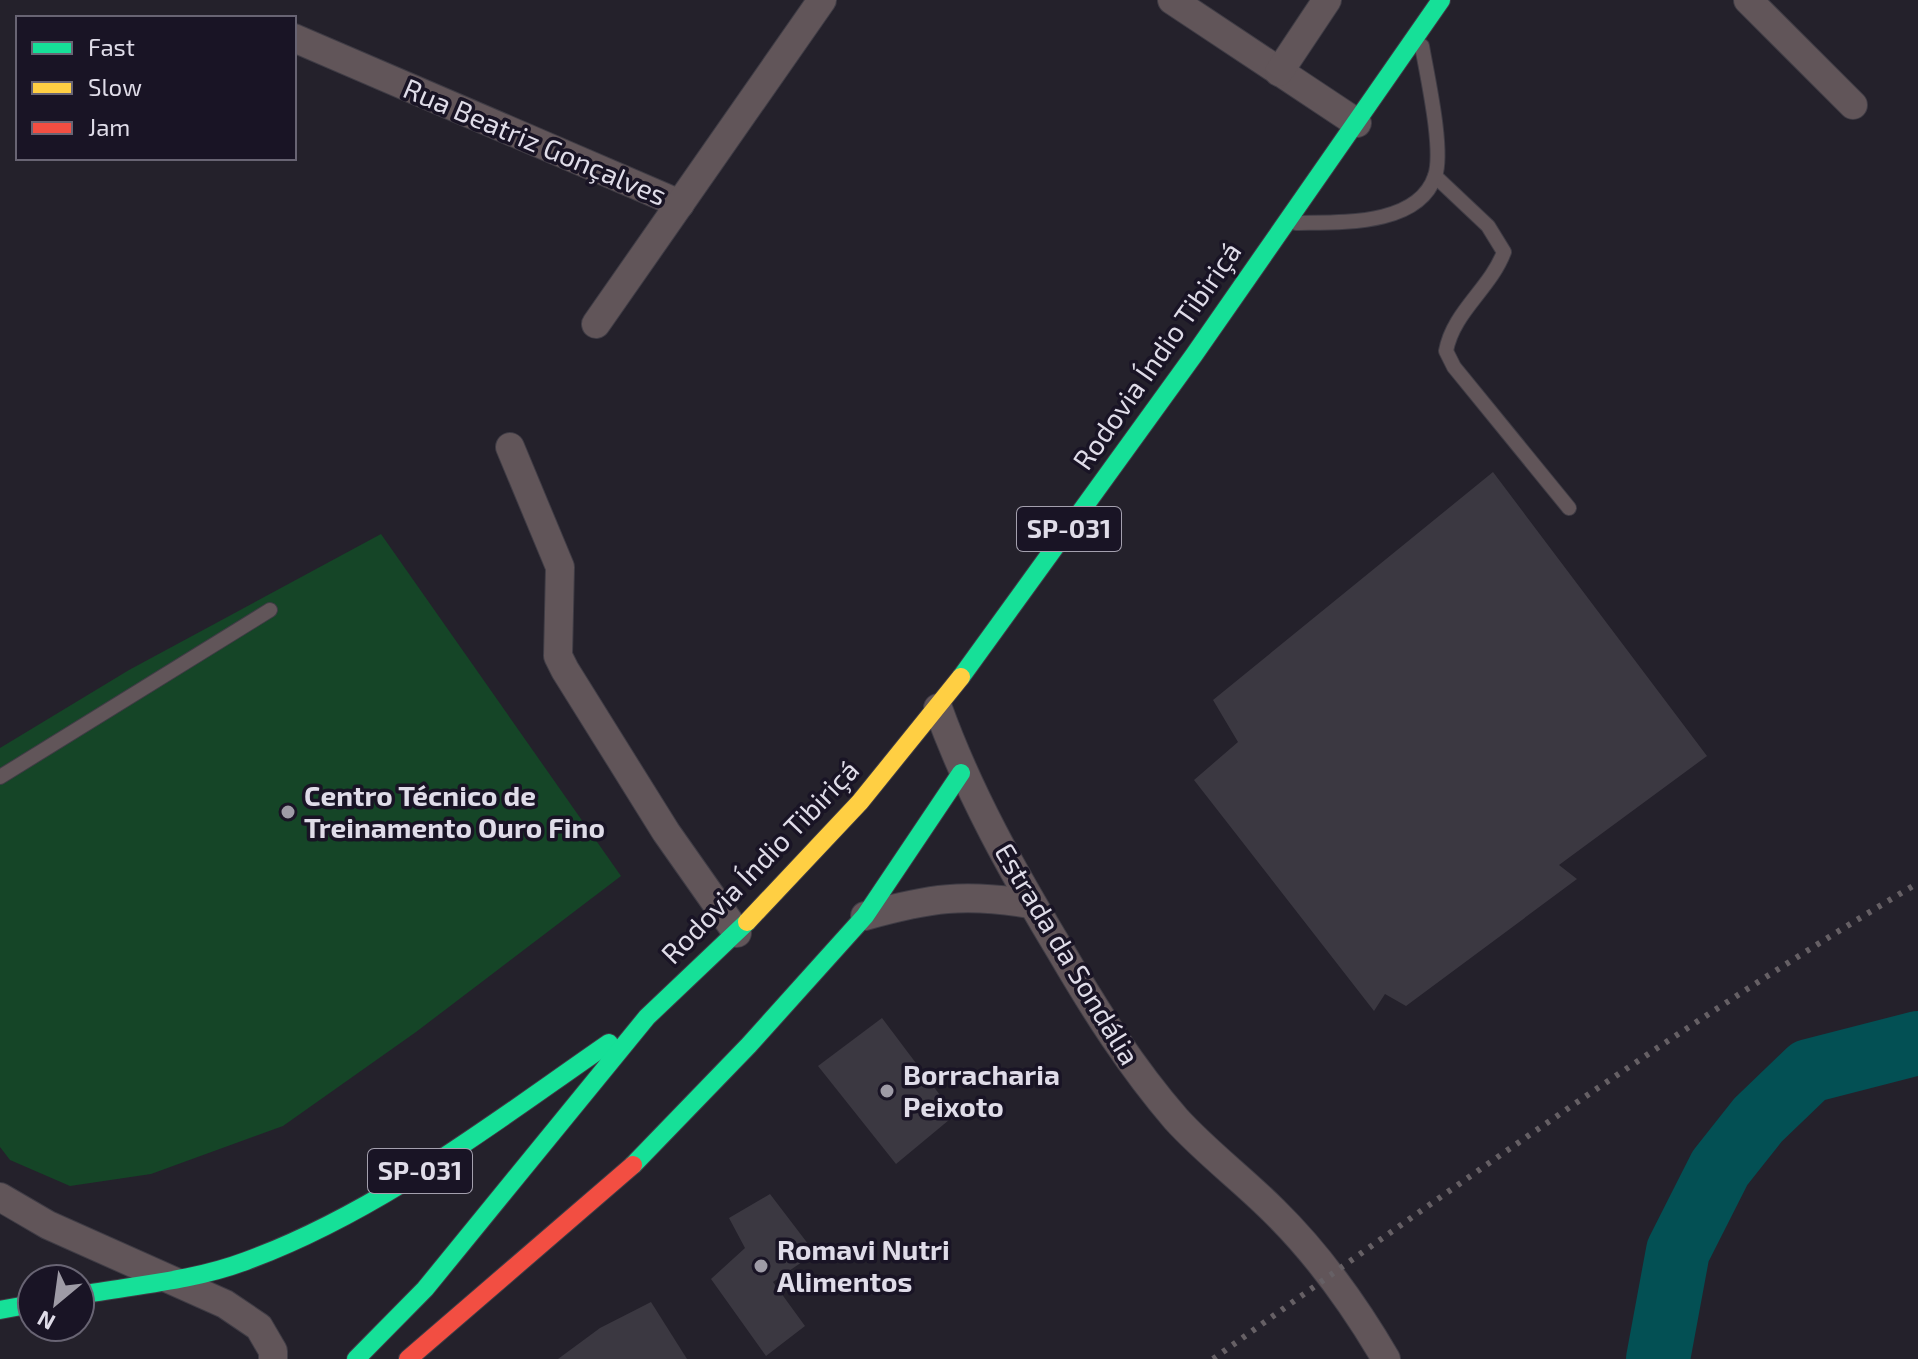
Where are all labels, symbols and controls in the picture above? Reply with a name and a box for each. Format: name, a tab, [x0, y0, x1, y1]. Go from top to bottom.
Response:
legend	[16, 16, 296, 160]
text: Fast	[88, 32, 135, 61]
street label: Rua Beatriz Gonçalves	[398, 70, 672, 213]
text: Slow	[88, 72, 142, 101]
text: Jam	[88, 112, 130, 141]
street label: Rodovia Índio Tibiriçá	[1065, 235, 1248, 476]
road number: SP-031	[1017, 507, 1121, 551]
street label: Rodovia Índio Tibiriçá	[653, 752, 866, 971]
place label: Centro Técnico de Treinamento Ouro Fino	[304, 778, 605, 844]
marker: Centro Técnico de Treinamento Ouro Fino	[279, 803, 297, 821]
street label: Estrada da Sondália	[988, 837, 1147, 1070]
place label: Borracharia Peixoto	[903, 1057, 1060, 1123]
marker: Borracharia Peixoto	[878, 1082, 896, 1100]
road number: SP-031	[368, 1149, 472, 1193]
place label: Romavi Nutri Alimentos	[777, 1232, 950, 1298]
marker: Romavi Nutri Alimentos	[752, 1257, 770, 1275]
north arrow	[16, 1263, 96, 1343]
text: N	[33, 1306, 59, 1337]

